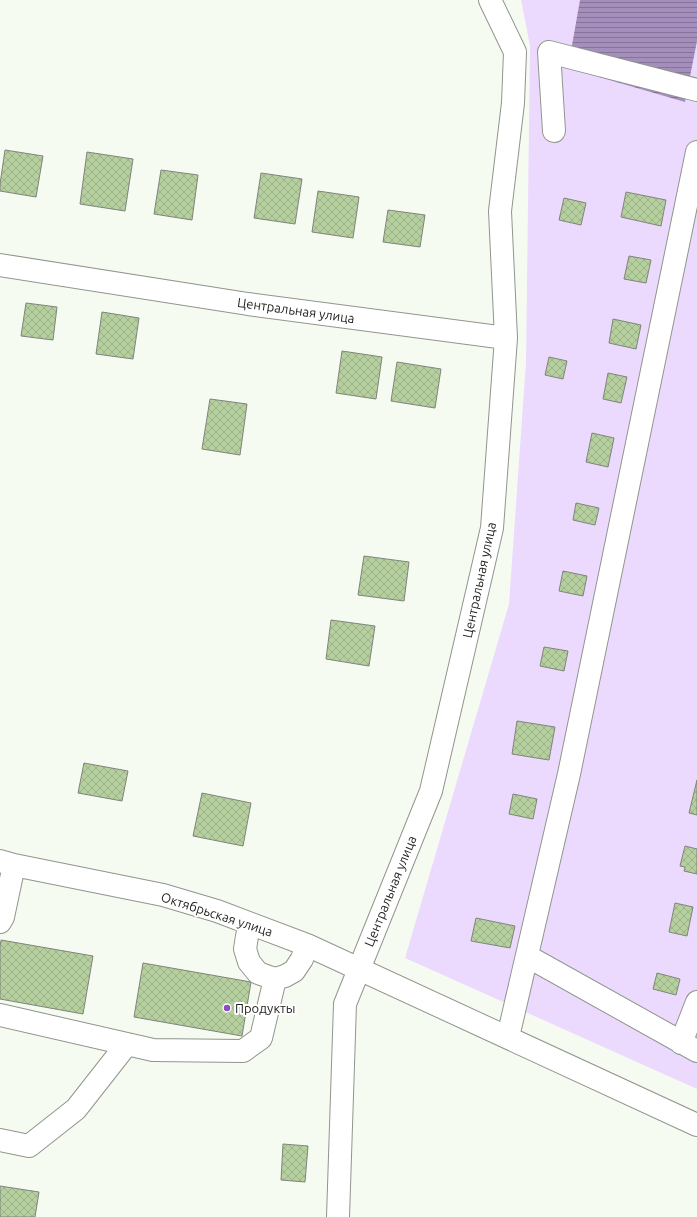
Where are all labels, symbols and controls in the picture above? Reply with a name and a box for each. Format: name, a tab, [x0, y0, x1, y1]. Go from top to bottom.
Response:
street label: Центральная улица	[237, 295, 355, 325]
street label: Центральная улица	[460, 521, 498, 639]
street label: Центральная улица	[361, 834, 419, 948]
street label: Октябрьская улица	[159, 889, 275, 939]
place label: Продукты	[235, 1001, 296, 1015]
marker: Продукты	[222, 1003, 232, 1013]

